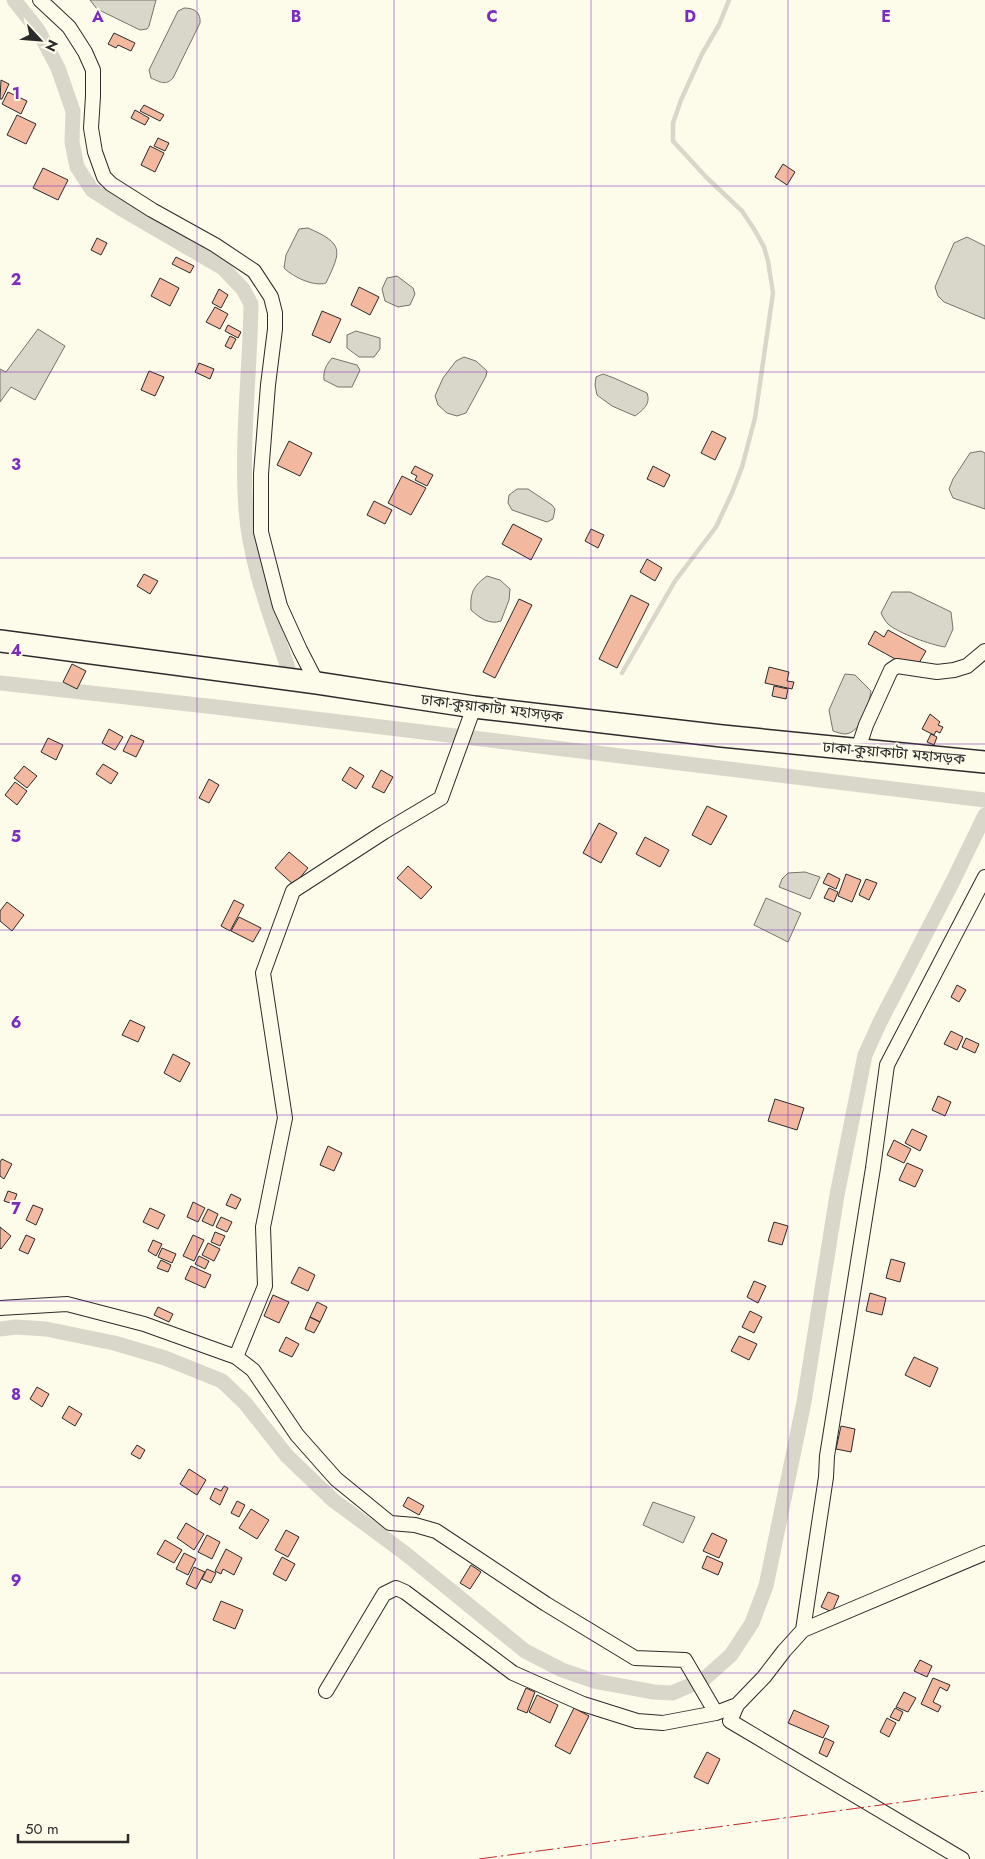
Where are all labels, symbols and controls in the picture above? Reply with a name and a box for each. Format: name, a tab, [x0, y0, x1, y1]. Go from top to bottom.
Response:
text: A	[91, 5, 104, 28]
text: B	[291, 5, 301, 28]
text: C	[486, 5, 498, 28]
text: D	[684, 5, 696, 28]
text: E	[881, 5, 891, 28]
north arrow	[15, 15, 65, 65]
text: N	[40, 36, 63, 55]
text: 1	[12, 82, 20, 105]
text: 2	[11, 268, 21, 291]
text: 3	[11, 453, 21, 476]
text: 4	[10, 639, 22, 662]
street label: ঢাকা-কুয়াকাটা মহাসড়ক	[419, 688, 565, 728]
street label: ঢাকা-কুয়াকাটা মহাসড়ক	[821, 736, 967, 770]
text: 5	[11, 825, 21, 848]
text: 6	[11, 1011, 21, 1034]
text: 7	[11, 1197, 21, 1220]
text: 8	[11, 1383, 21, 1406]
text: 9	[11, 1569, 21, 1592]
scale bar	[18, 1812, 128, 1844]
text: 50 m	[25, 1818, 59, 1840]

